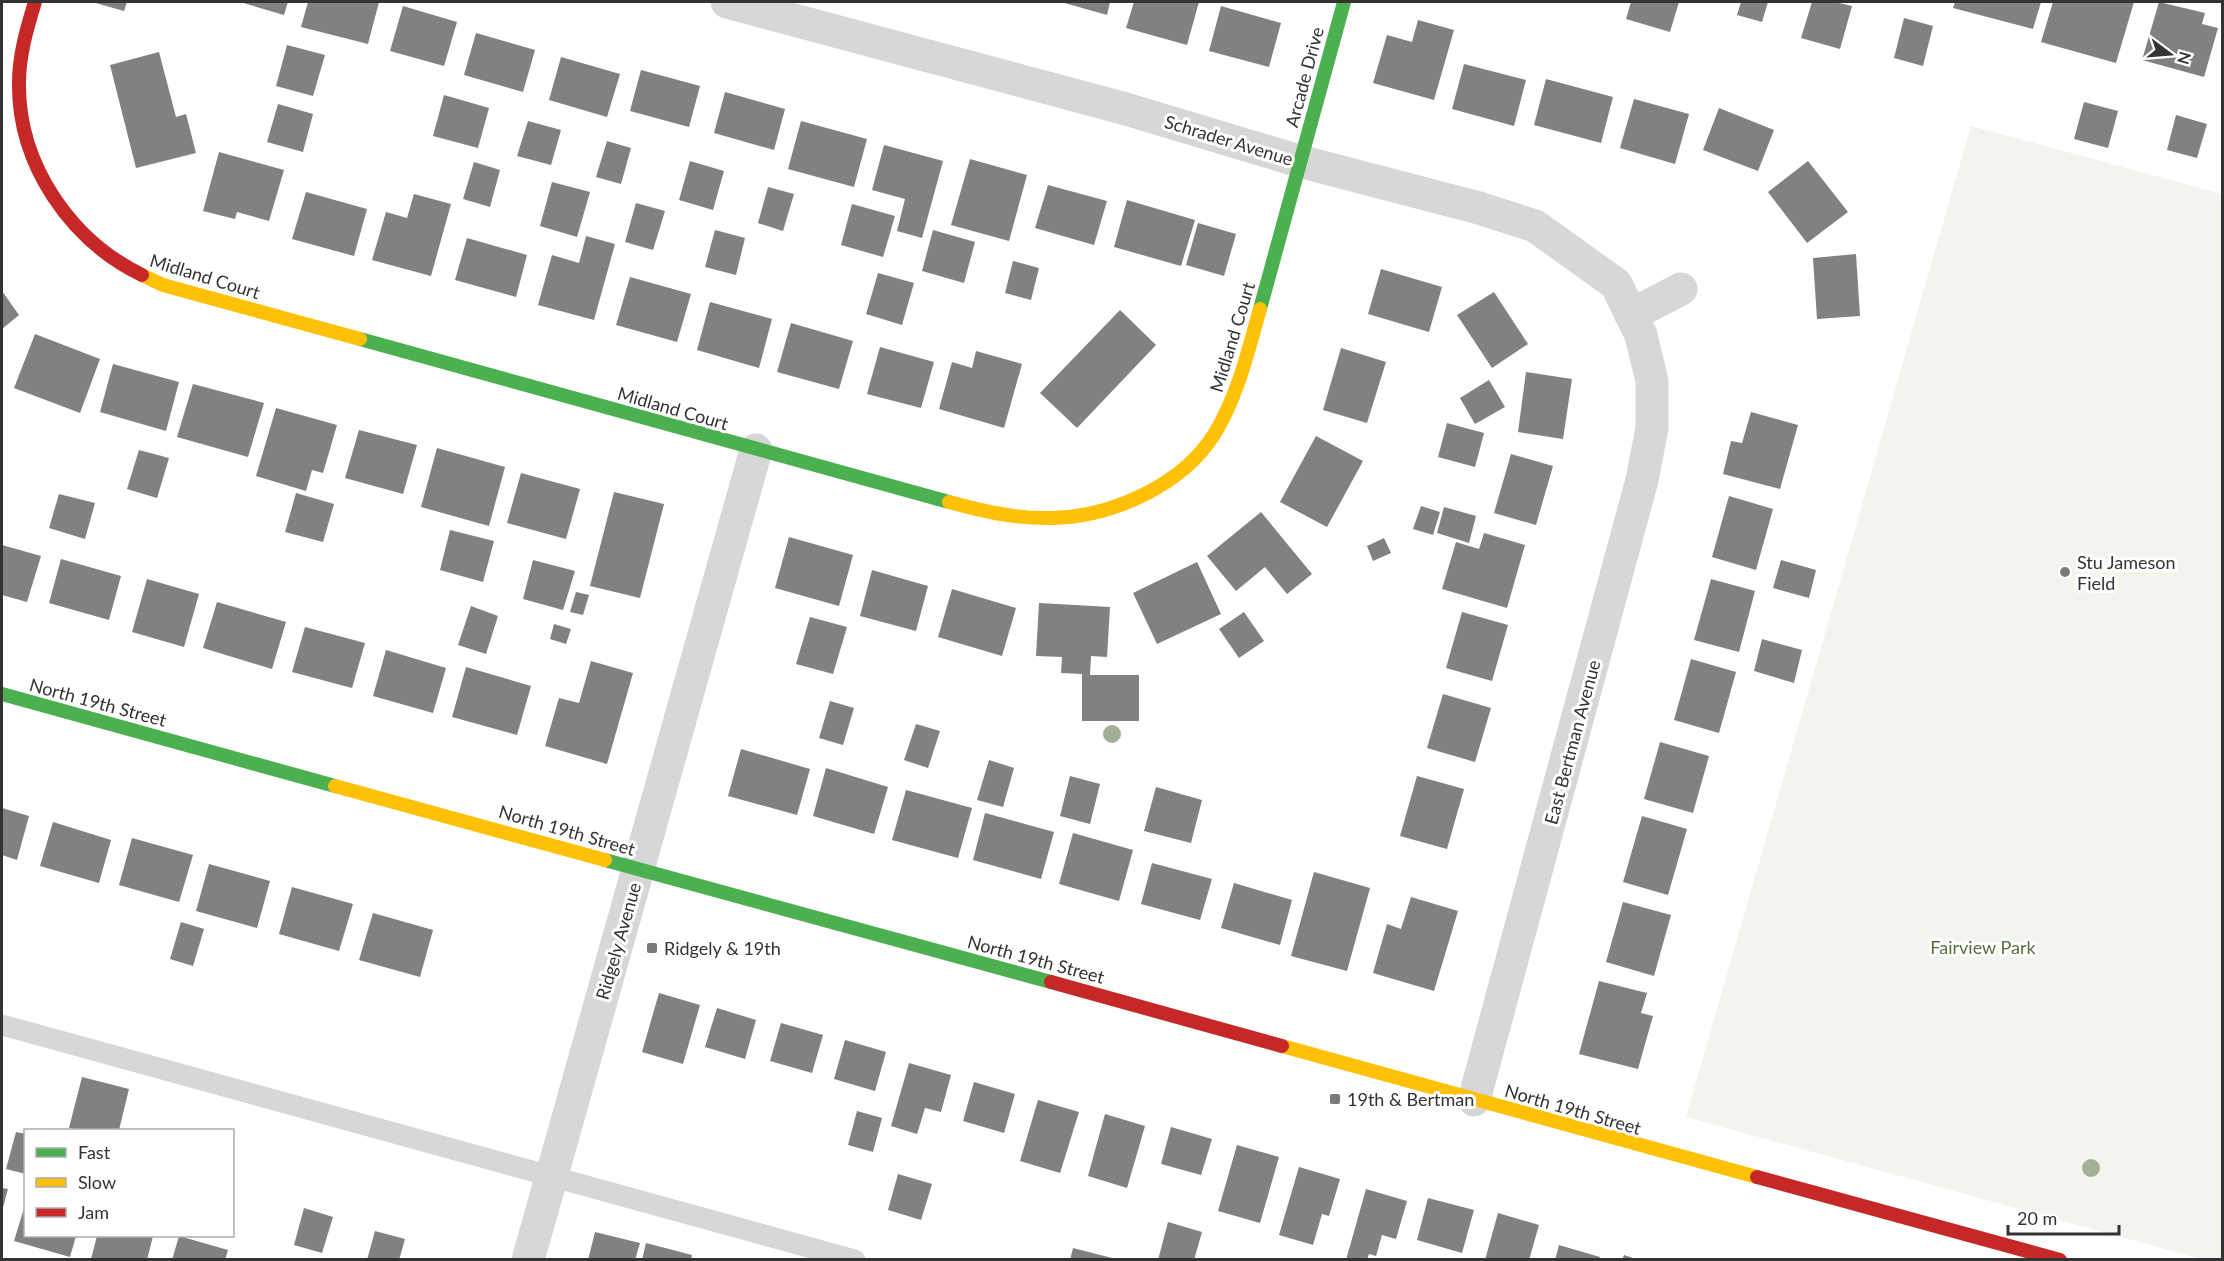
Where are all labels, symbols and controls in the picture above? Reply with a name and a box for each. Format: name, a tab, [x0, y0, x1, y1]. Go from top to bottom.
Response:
street label: Arcade Drive	[1280, 24, 1328, 130]
north arrow	[2140, 24, 2200, 84]
text: N	[2174, 50, 2196, 67]
street label: Schrader Avenue	[1162, 110, 1296, 170]
street label: Midland Court	[147, 249, 263, 303]
street label: Midland Court	[1205, 279, 1259, 395]
street label: Midland Court	[615, 382, 731, 434]
place label: Stu Jameson Field	[2077, 551, 2175, 594]
marker: Stu Jameson Field	[2058, 565, 2072, 579]
street label: East Bertman Avenue	[1539, 657, 1605, 827]
street label: North 19th Street	[27, 673, 169, 731]
street label: North 19th Street	[496, 800, 638, 860]
street label: Ridgely Avenue	[591, 880, 645, 1002]
street label: North 19th Street	[965, 930, 1107, 988]
park label: Fairview Park	[1930, 936, 2036, 958]
place label: Ridgely & 19th	[664, 937, 781, 959]
marker: Ridgely & 19th	[645, 941, 659, 955]
street label: North 19th Street	[1502, 1079, 1644, 1139]
place label: 19th & Bertman	[1347, 1088, 1474, 1110]
marker: 19th & Bertman	[1328, 1092, 1342, 1106]
legend	[24, 1129, 234, 1237]
text: Fast	[78, 1141, 111, 1163]
text: Slow	[78, 1171, 116, 1193]
scale bar	[2008, 1198, 2119, 1236]
text: Jam	[78, 1201, 109, 1223]
text: 20 m	[2017, 1207, 2057, 1229]

